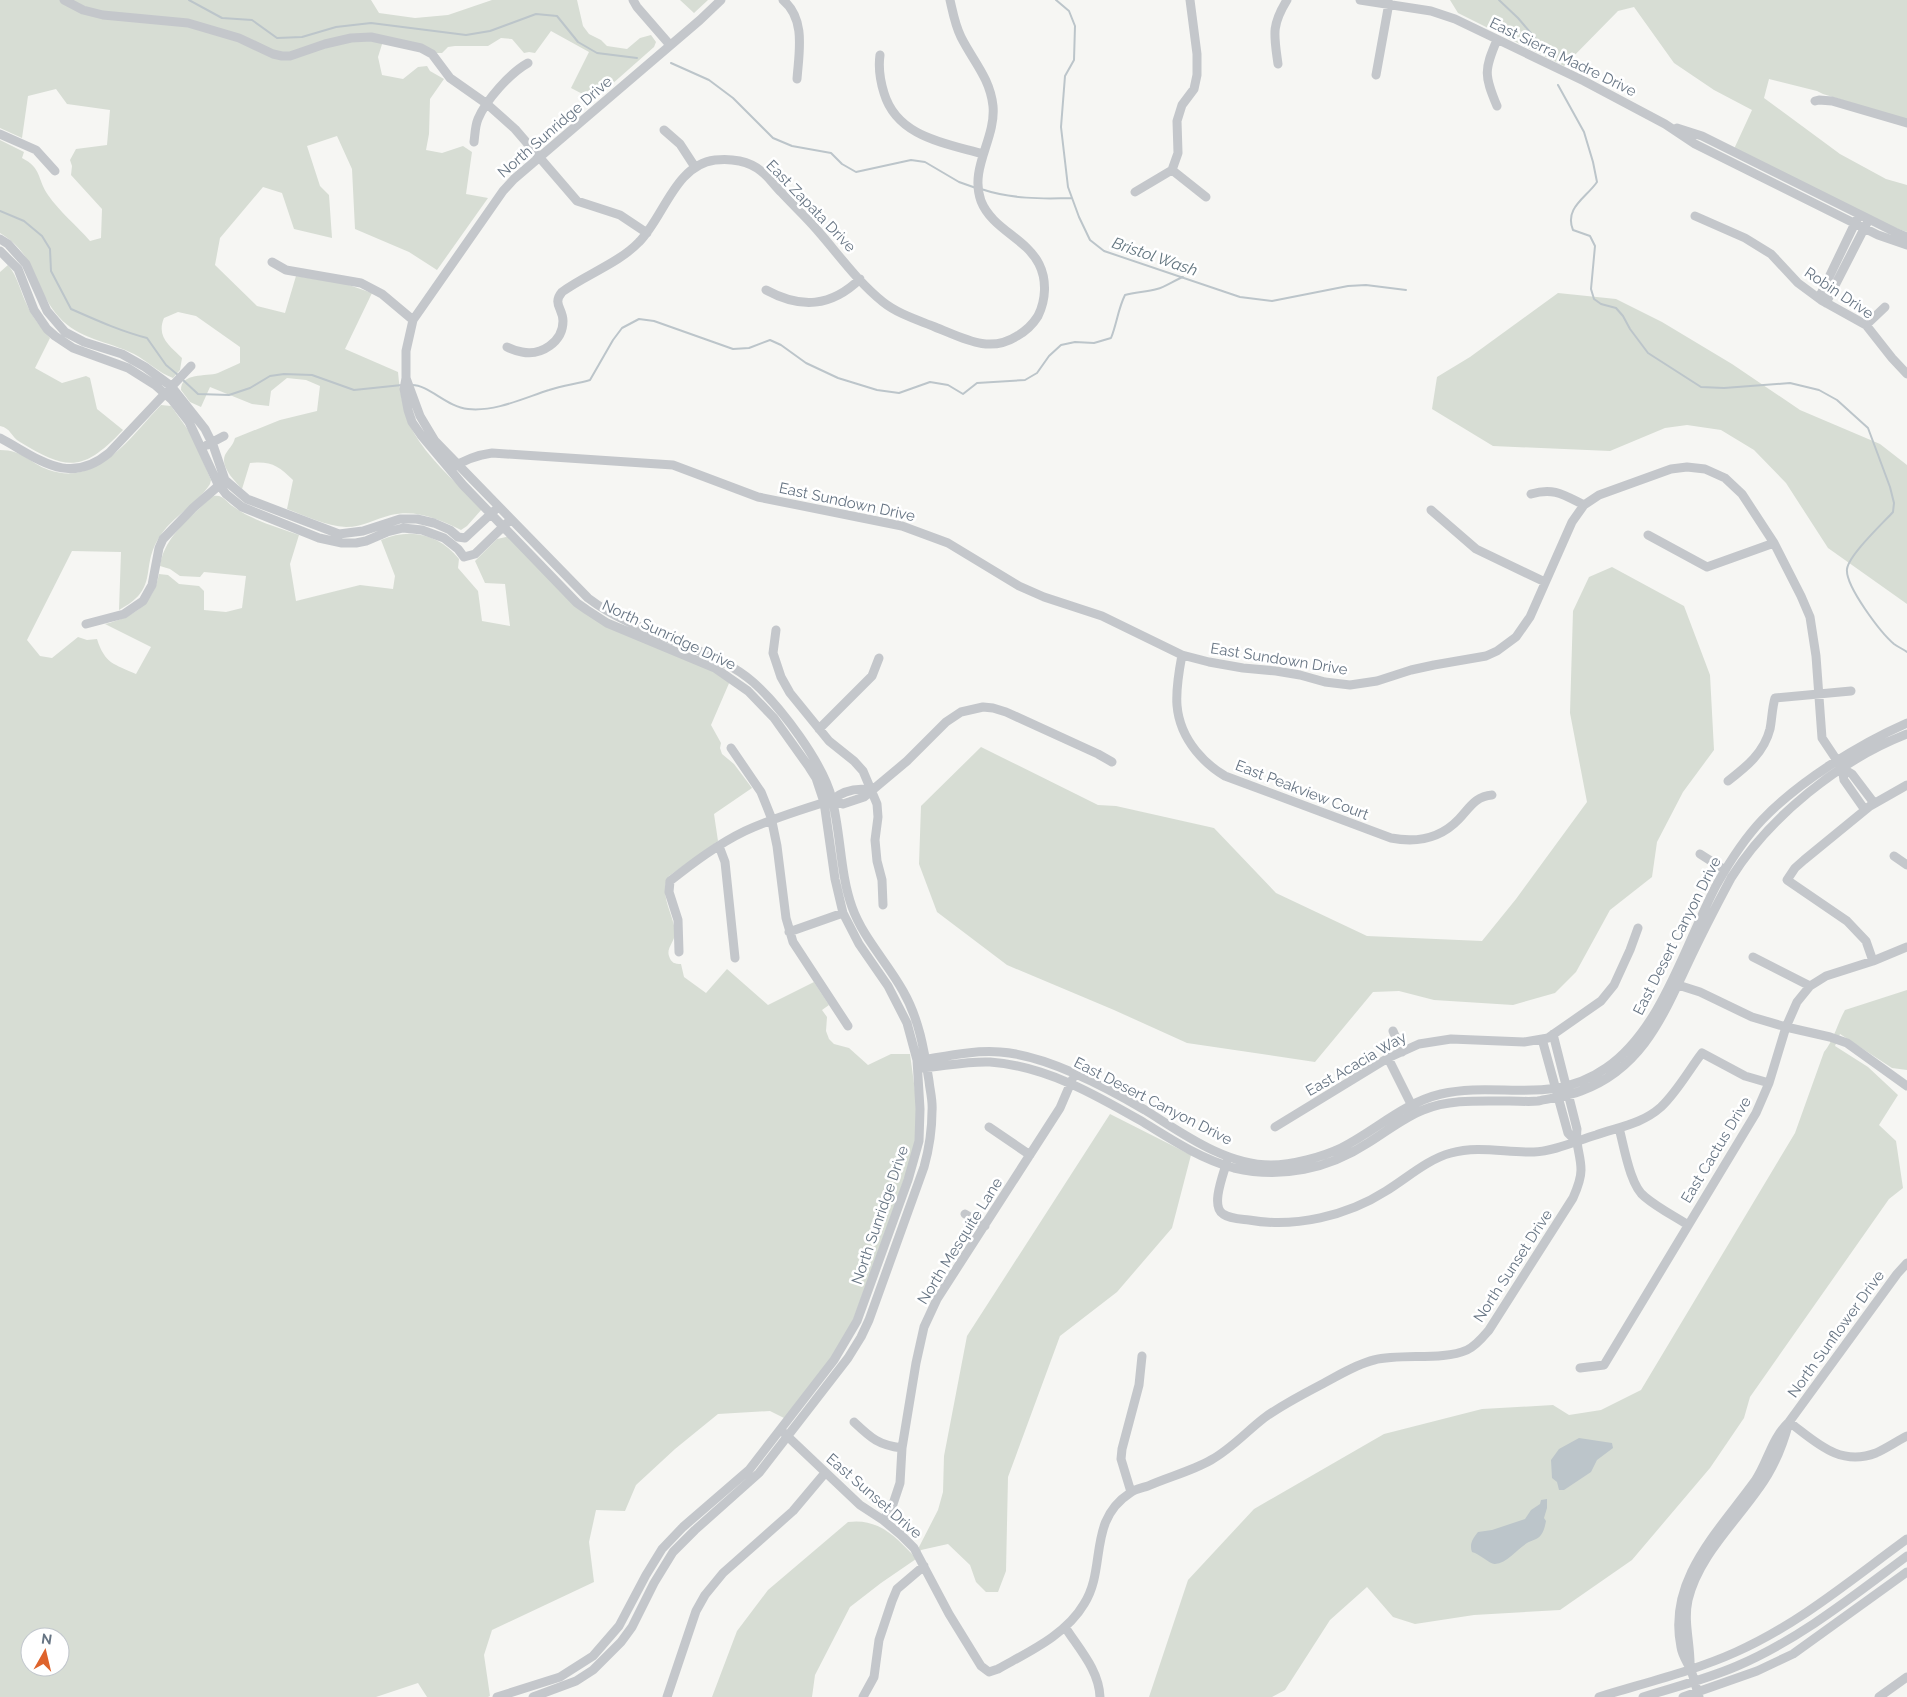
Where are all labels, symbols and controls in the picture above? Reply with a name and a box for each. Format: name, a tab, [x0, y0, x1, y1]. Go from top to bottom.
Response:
street label: East Sierra Madre Drive	[1487, 14, 1640, 100]
street label: North Sunridge Drive	[494, 72, 616, 182]
street label: East Zapata Drive	[762, 156, 860, 256]
water label: Bristol Wash	[1110, 233, 1200, 280]
street label: Robin Drive	[1801, 263, 1877, 323]
street label: East Sundown Drive	[777, 479, 917, 525]
street label: North Sunridge Drive	[599, 596, 739, 674]
street label: East Sundown Drive	[1209, 639, 1349, 679]
street label: East Peakview Court	[1233, 756, 1371, 824]
street label: East Desert Canyon Drive	[1629, 854, 1725, 1018]
street label: East Acacia Way	[1302, 1028, 1410, 1100]
street label: East Desert Canyon Drive	[1071, 1053, 1235, 1149]
street label: East Cactus Drive	[1677, 1093, 1755, 1206]
street label: North Sunridge Drive	[848, 1143, 912, 1287]
street label: North Mesquite Lane	[914, 1174, 1006, 1308]
street label: North Sunset Drive	[1470, 1206, 1556, 1326]
street label: North Sunflower Drive	[1784, 1267, 1888, 1401]
street label: East Sunset Drive	[823, 1450, 926, 1543]
north arrow	[20, 1627, 70, 1677]
text: N	[40, 1630, 53, 1648]

